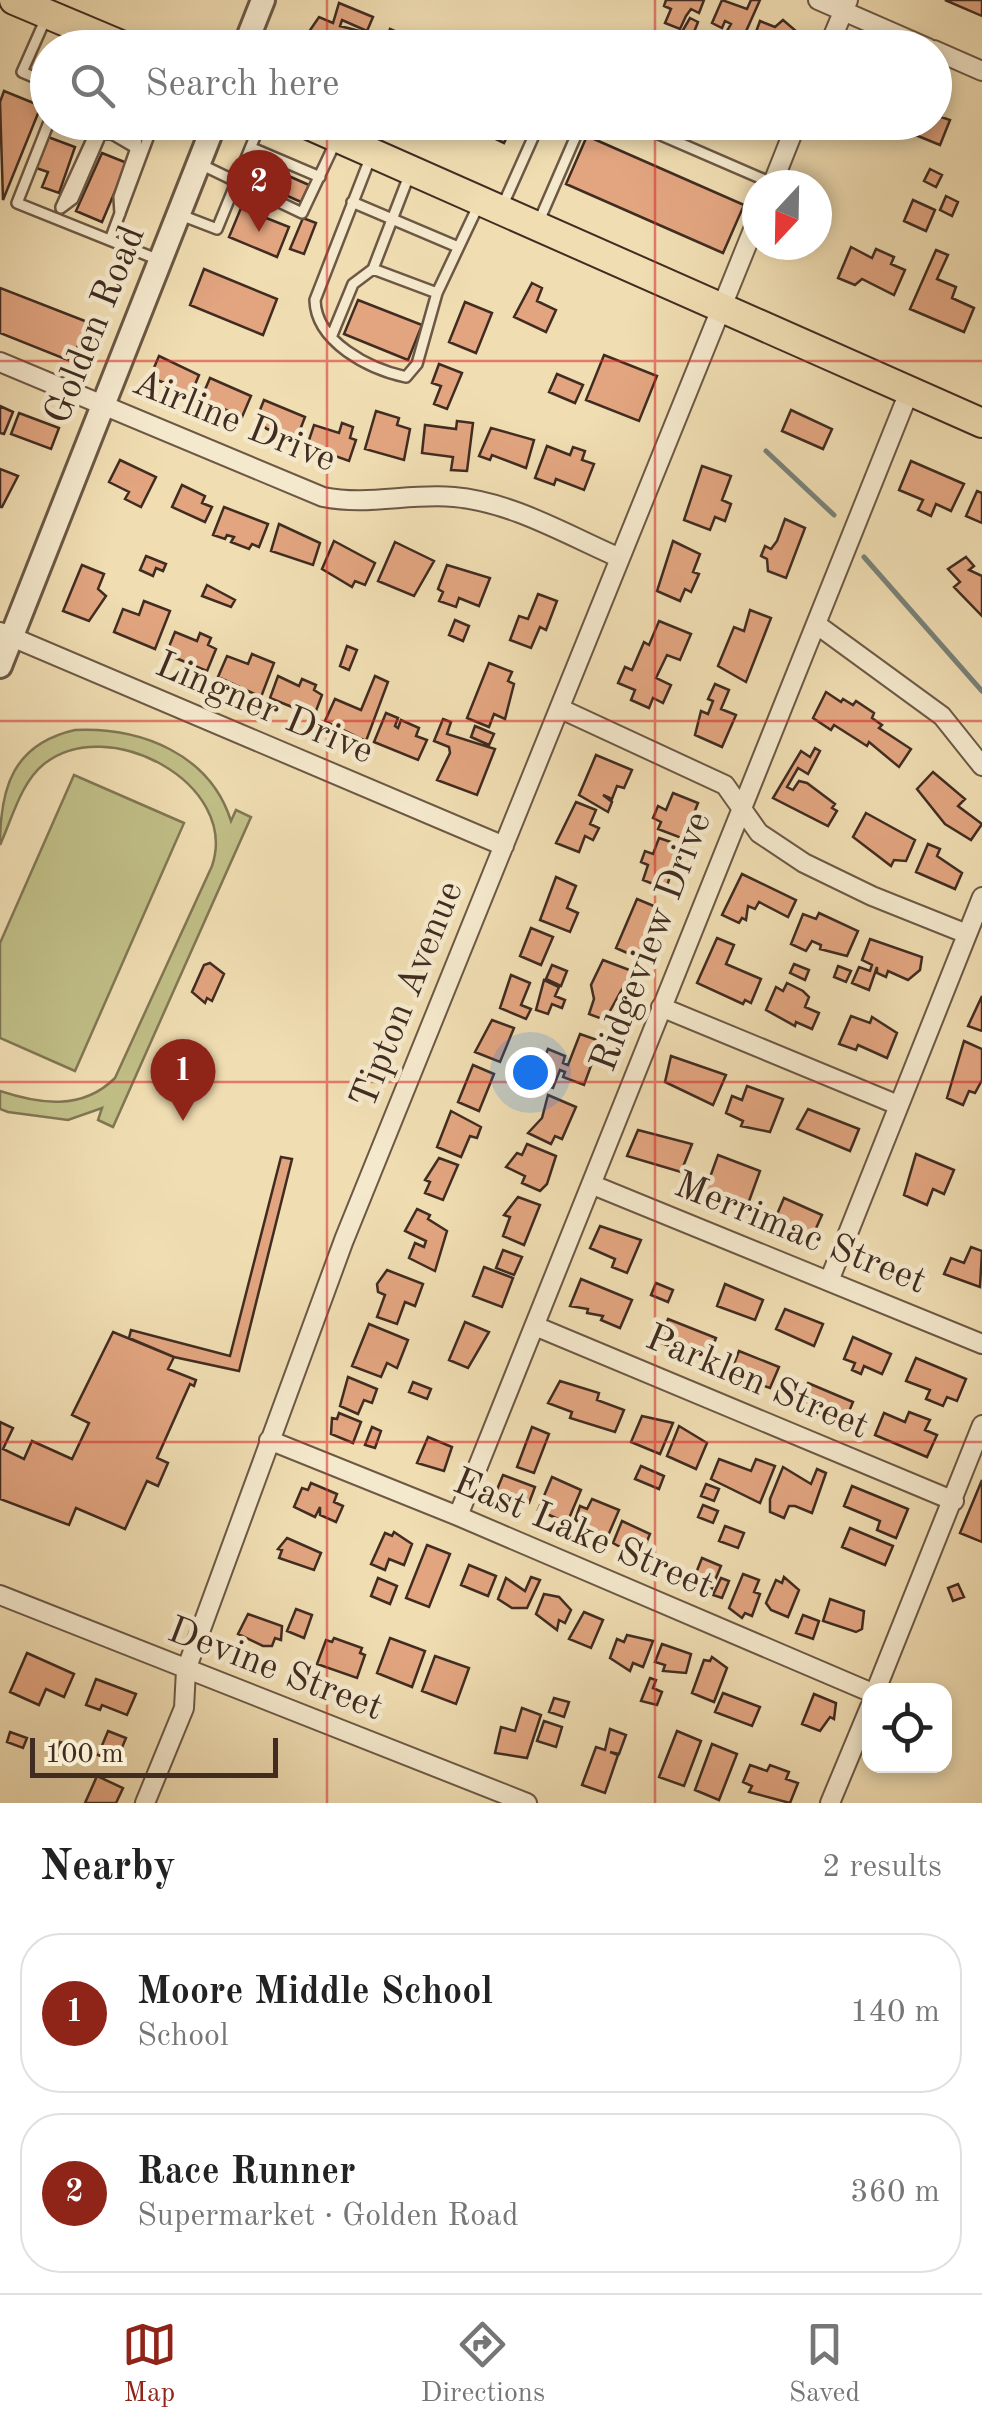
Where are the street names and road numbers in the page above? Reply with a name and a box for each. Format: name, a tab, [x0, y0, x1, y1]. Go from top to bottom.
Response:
street label: Golden Road	[39, 221, 153, 429]
street label: Airline Drive	[127, 364, 341, 480]
street label: Lingner Drive	[150, 646, 378, 772]
street label: Ridgeview Drive	[585, 807, 719, 1077]
street label: Tipton Avenue	[345, 876, 471, 1114]
street label: Merrimac Street	[669, 1166, 931, 1302]
street label: Parklen Street	[640, 1319, 874, 1447]
street label: East Lake Street	[448, 1463, 718, 1607]
street label: Devine Street	[162, 1612, 388, 1728]

